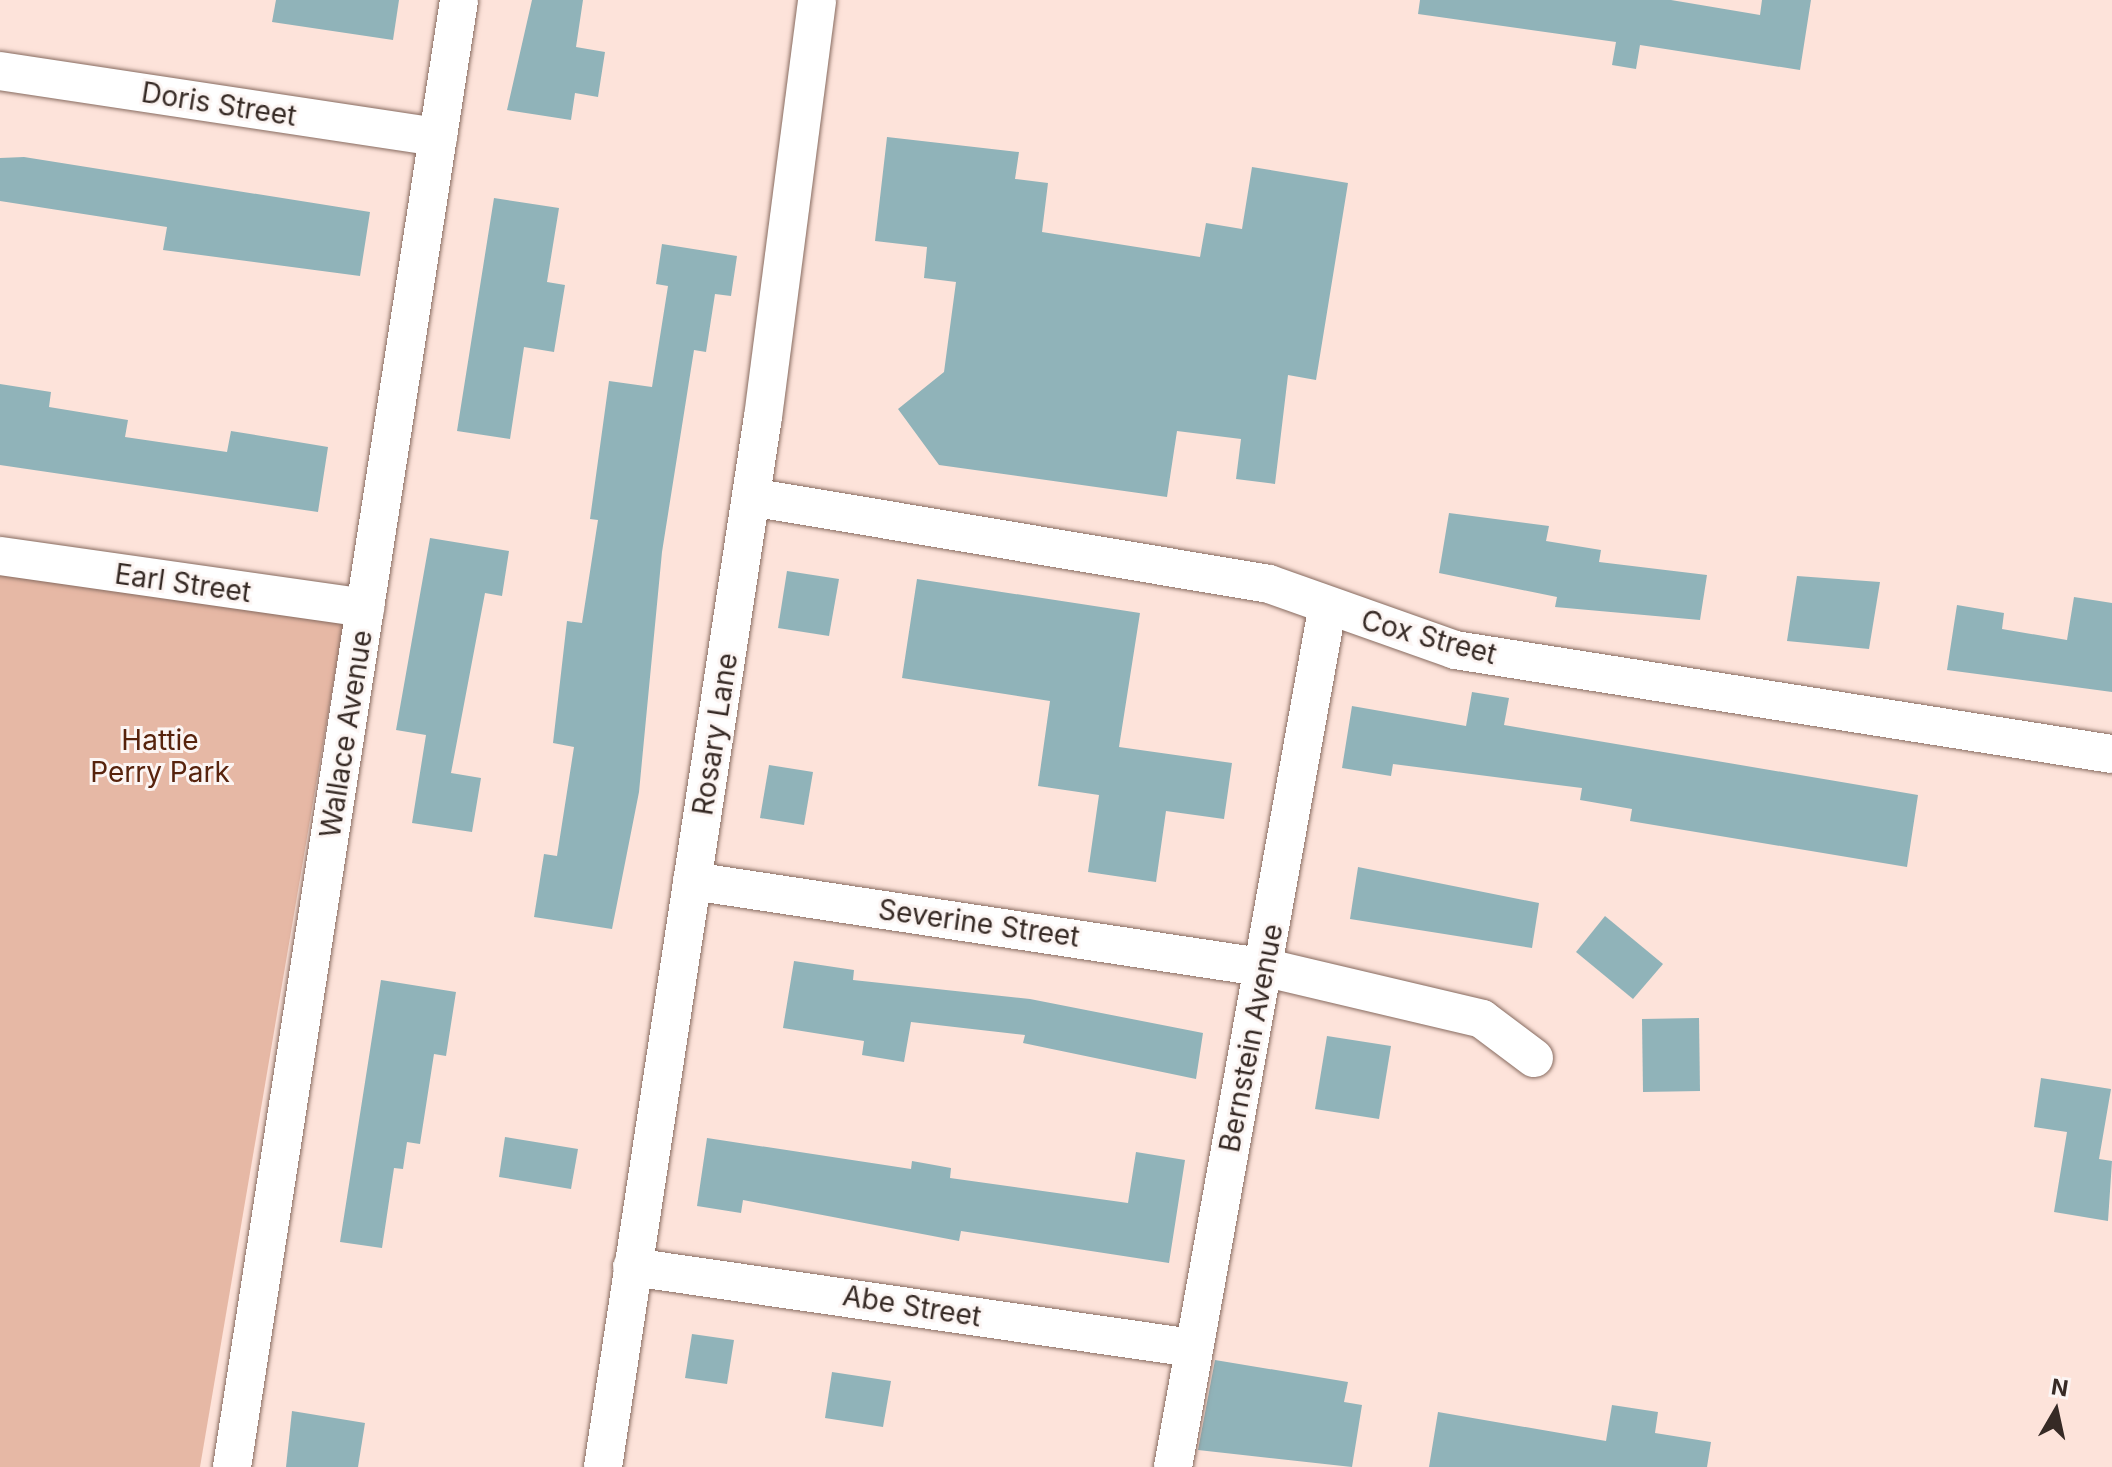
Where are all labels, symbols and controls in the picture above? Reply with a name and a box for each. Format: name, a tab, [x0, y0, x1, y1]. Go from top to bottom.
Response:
street label: Doris Street	[139, 75, 299, 133]
street label: Earl Street	[113, 557, 253, 609]
street label: Cox Street	[1358, 603, 1500, 671]
street label: Wallace Avenue	[313, 628, 379, 840]
street label: Rosary Lane	[686, 650, 744, 818]
park label: Hattie Perry Park	[90, 723, 230, 789]
street label: Severine Street	[876, 892, 1082, 954]
street label: Bernstein Avenue	[1212, 921, 1290, 1155]
street label: Abe Street	[840, 1278, 984, 1334]
north arrow	[2016, 1371, 2096, 1451]
text: N	[2049, 1373, 2070, 1401]

